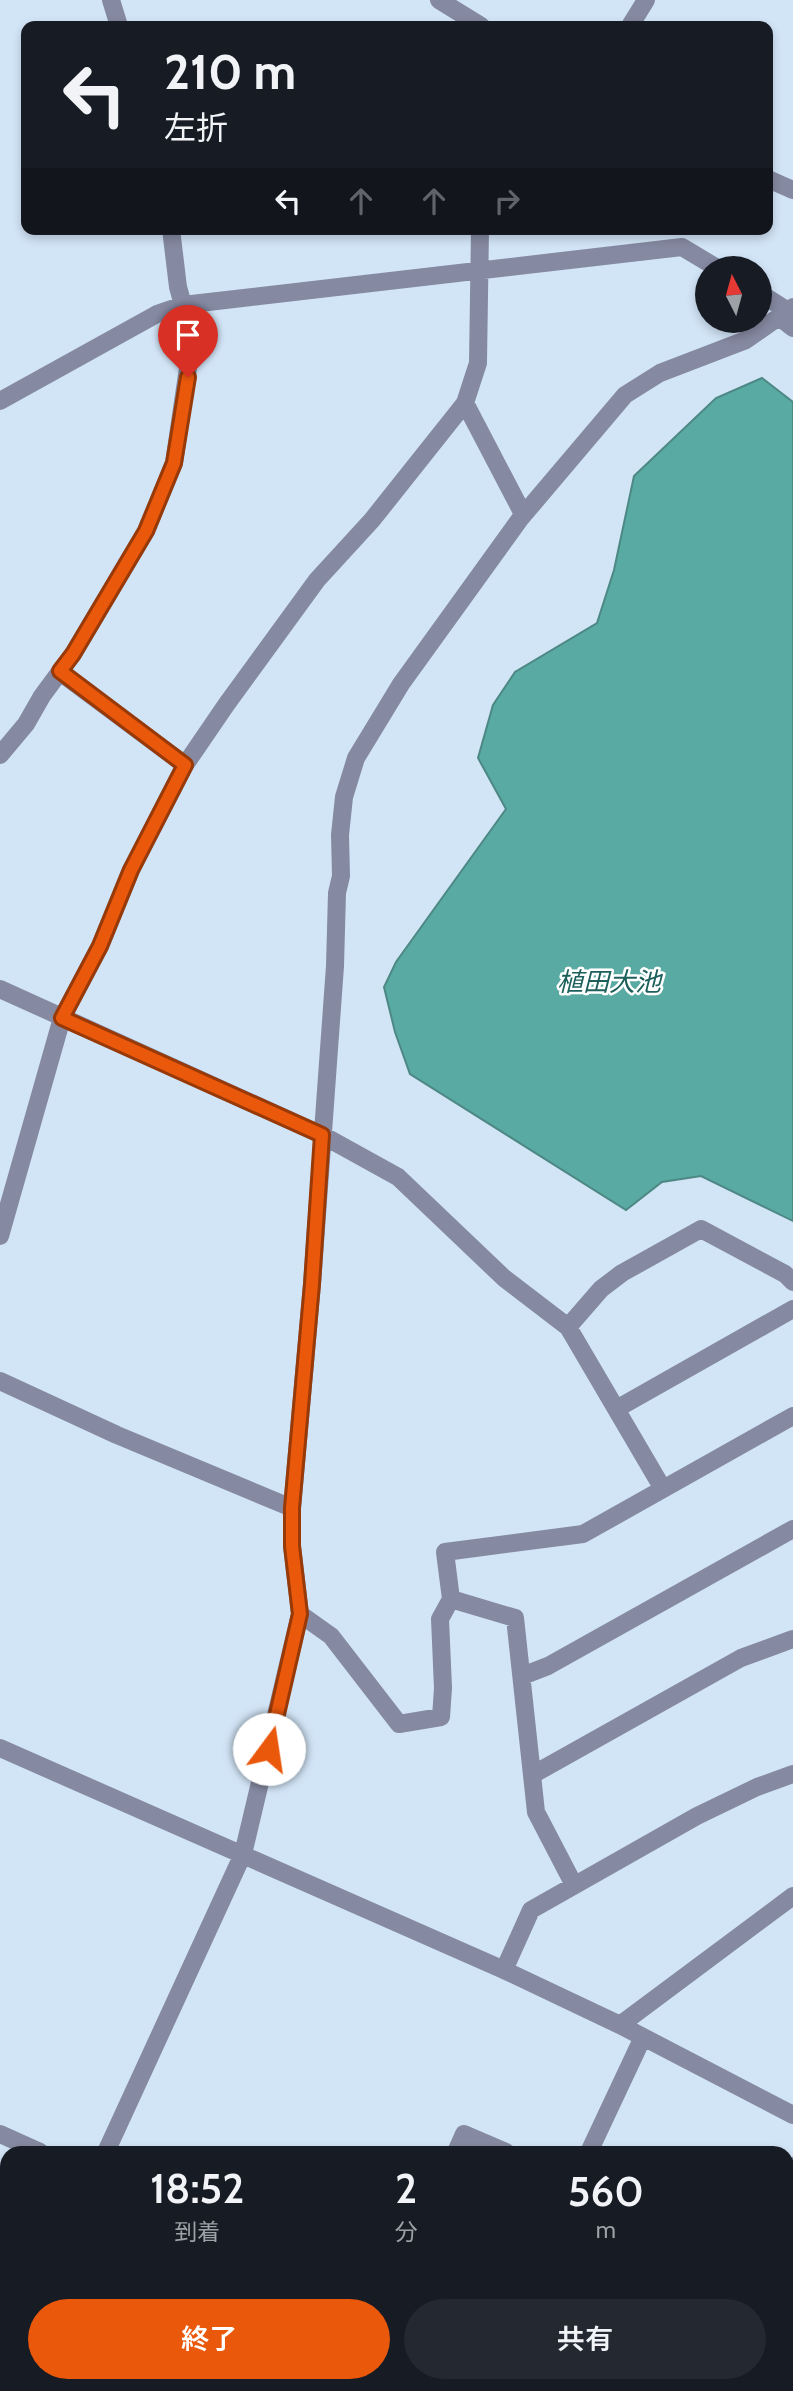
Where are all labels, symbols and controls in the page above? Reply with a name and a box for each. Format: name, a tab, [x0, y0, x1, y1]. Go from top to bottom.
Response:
text: 210 m	[164, 42, 296, 101]
icon: left	[49, 49, 140, 140]
text: 左折	[164, 108, 228, 147]
icon: left	[269, 182, 307, 220]
icon: ahead	[342, 182, 380, 220]
icon: ahead	[415, 182, 453, 220]
icon: right	[488, 182, 526, 220]
north arrow	[695, 256, 772, 332]
map controls	[695, 256, 772, 333]
pin	[158, 305, 218, 377]
icon: arrive	[169, 316, 207, 354]
water label: 植田大池	[557, 966, 664, 998]
position arrow	[232, 1712, 306, 1786]
text: 18:52	[150, 2162, 244, 2214]
text: 2	[395, 2162, 417, 2214]
text: 560	[568, 2165, 644, 2217]
text: m	[596, 2216, 616, 2244]
text: 到着	[174, 2218, 220, 2246]
text: 分	[395, 2218, 418, 2246]
button: 終了	[28, 2299, 390, 2379]
button: 共有	[404, 2299, 766, 2379]

